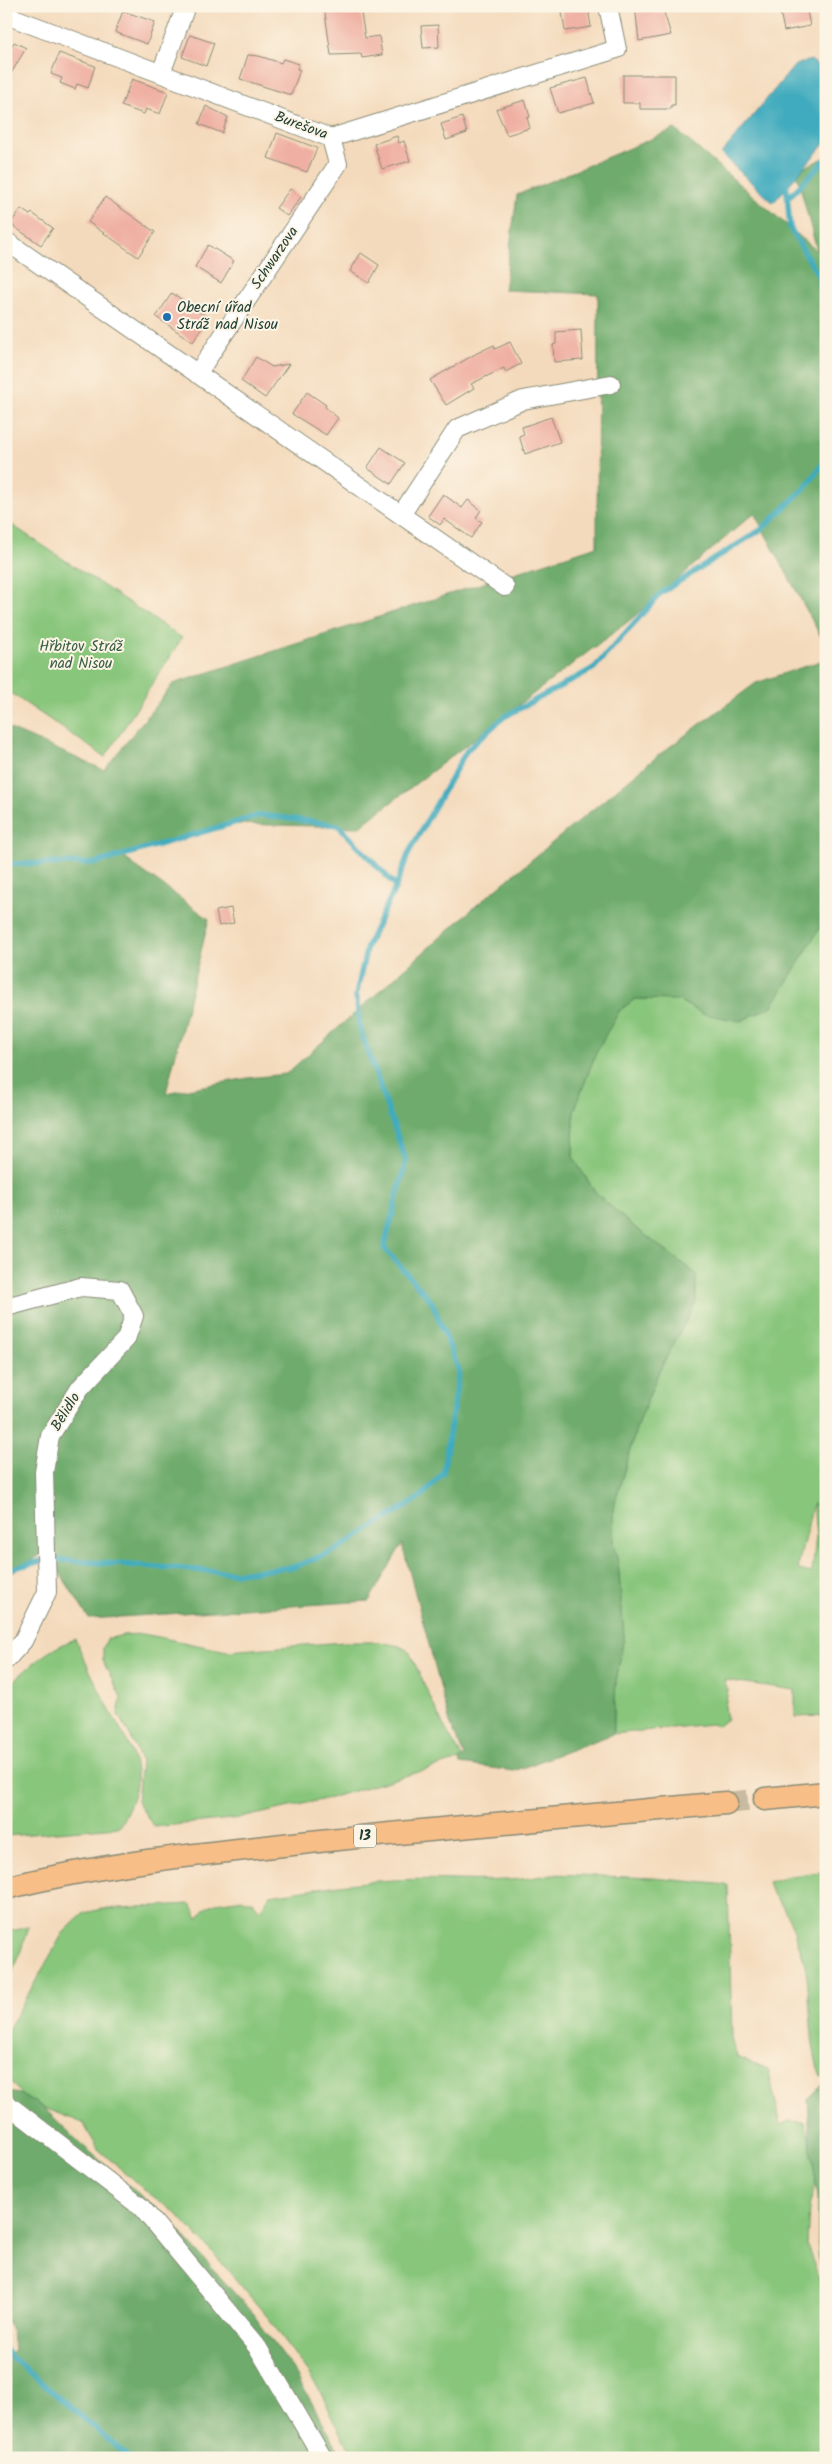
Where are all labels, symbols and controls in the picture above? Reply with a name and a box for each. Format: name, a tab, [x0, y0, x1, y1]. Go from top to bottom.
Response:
street label: Burešova	[271, 105, 331, 147]
street label: Schwarzova	[245, 222, 305, 294]
place label: Obecní úřad Stráž nad Nisou	[177, 296, 278, 337]
marker: Obecní úřad Stráž nad Nisou	[161, 311, 173, 323]
park label: Hřbitov Stráž nad Nisou	[39, 635, 123, 676]
street label: Bělidlo	[45, 1388, 87, 1436]
road number: 13	[354, 1824, 376, 1848]

